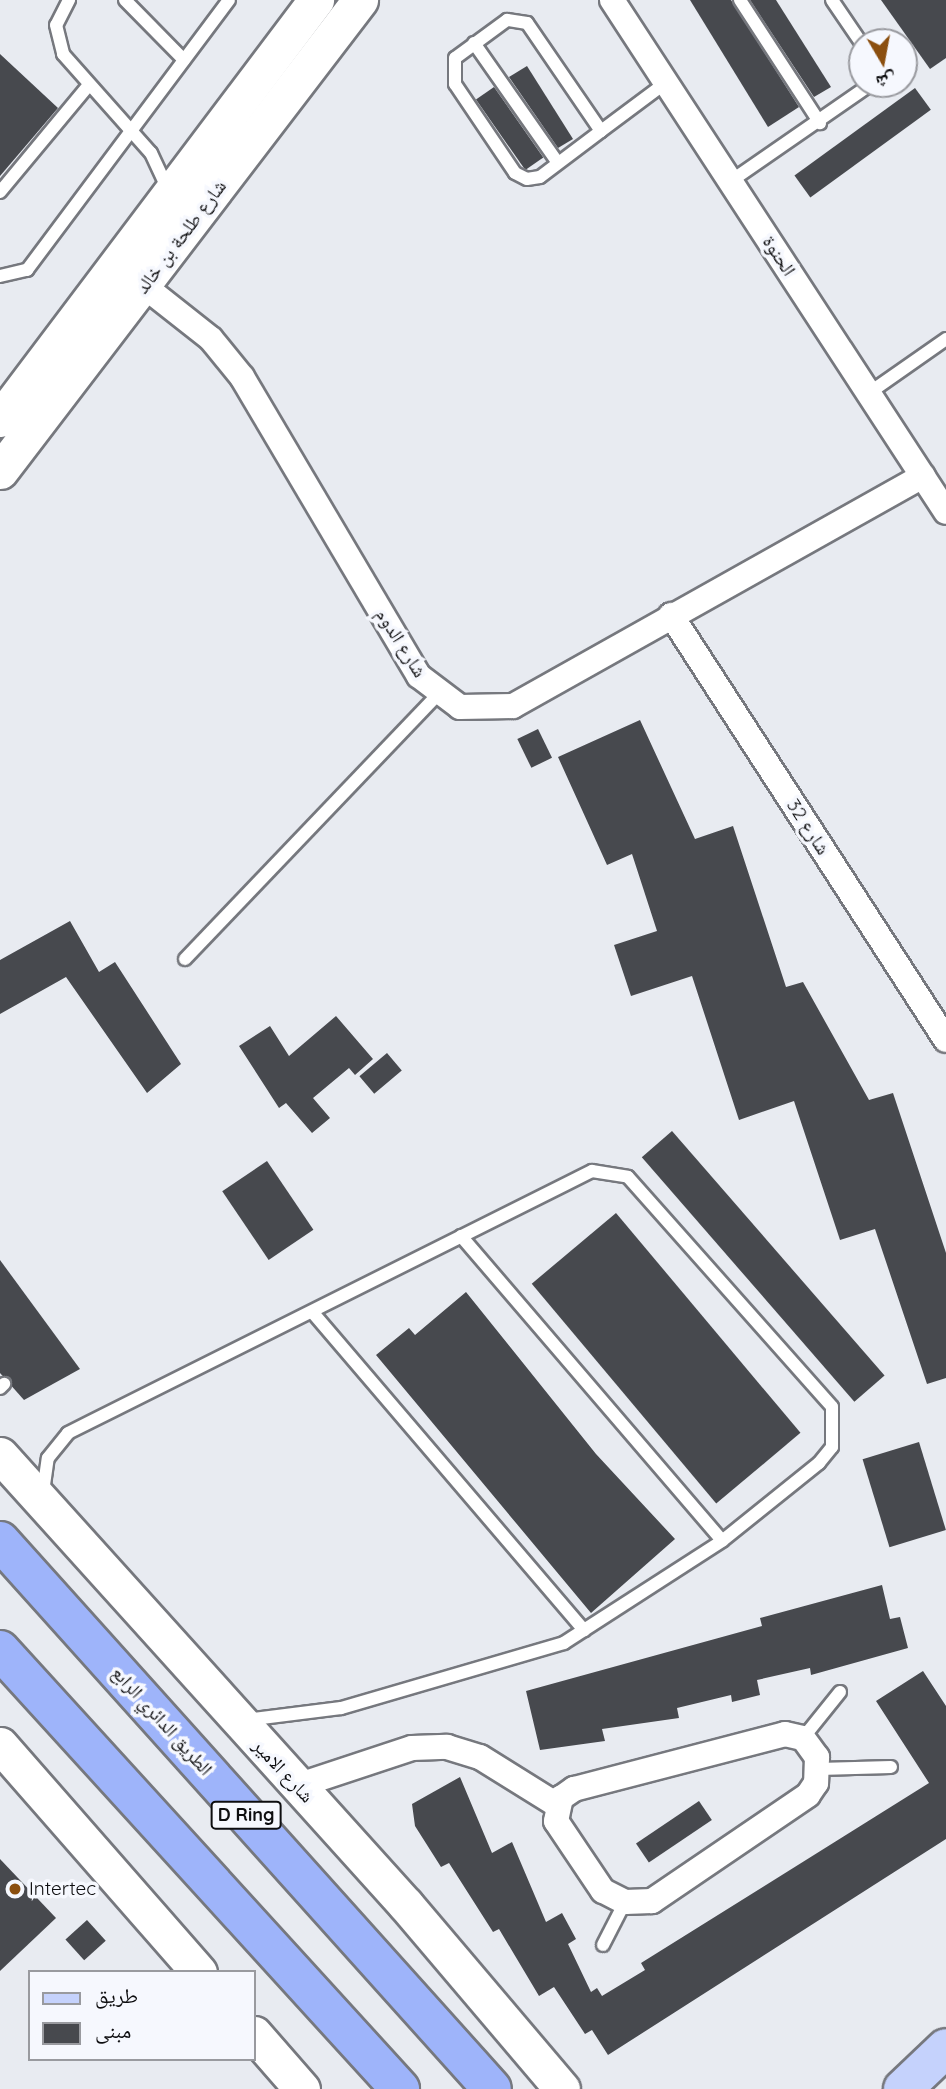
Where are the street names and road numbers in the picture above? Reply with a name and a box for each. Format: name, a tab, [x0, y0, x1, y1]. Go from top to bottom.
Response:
street label: شارع طلحة بن خالد	[131, 176, 231, 298]
street label: الحنوة	[758, 232, 800, 280]
street label: شارع الدوم	[371, 604, 431, 682]
street label: شارع 32	[782, 795, 834, 859]
street label: الطريق الدائري الرابع	[107, 1662, 217, 1780]
street label: شارع الامير	[248, 1734, 318, 1808]
road number: D Ring	[209, 1800, 283, 1829]

